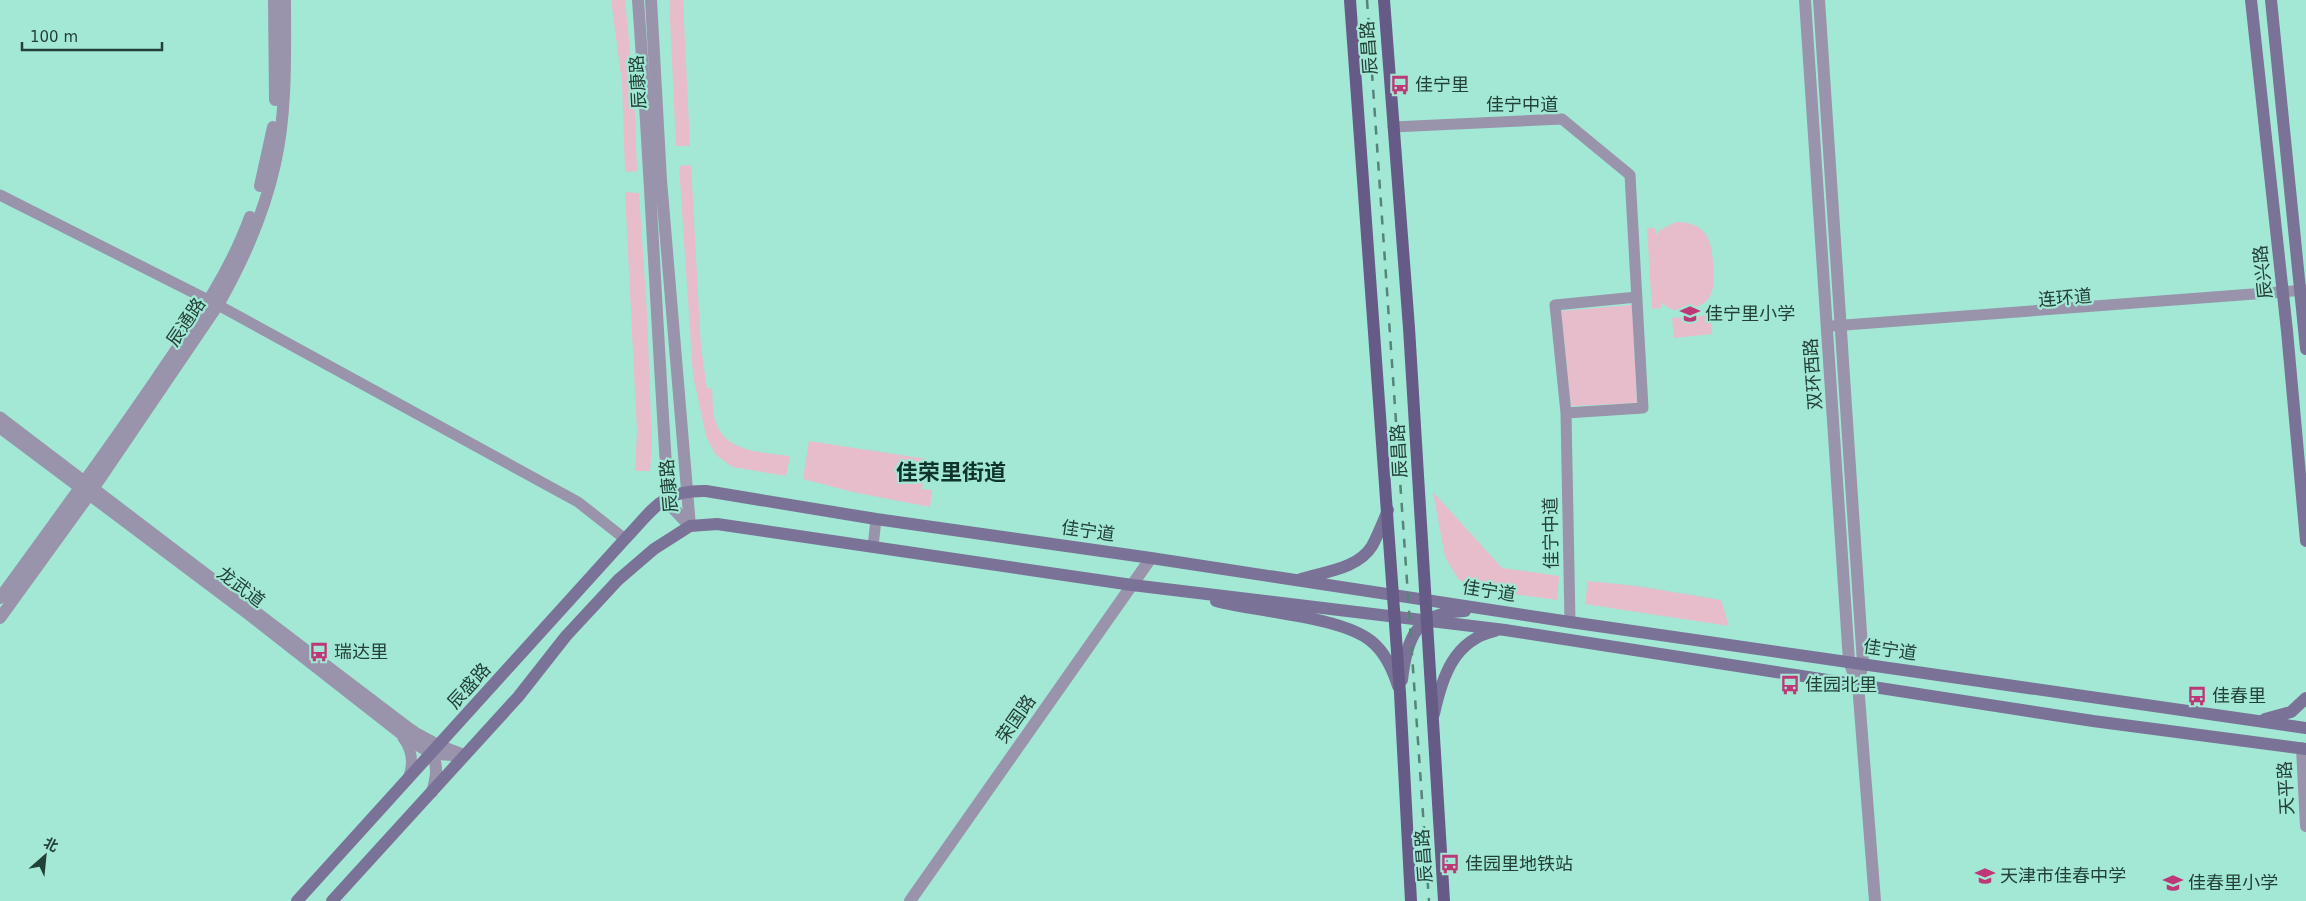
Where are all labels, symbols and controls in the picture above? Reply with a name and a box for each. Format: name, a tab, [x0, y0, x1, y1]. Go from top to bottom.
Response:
scale bar	[22, 20, 162, 52]
street label: 辰昌路	[1356, 20, 1381, 76]
text: 100 m	[30, 28, 78, 46]
street label: 辰康路	[626, 55, 649, 110]
bus stop icon: 佳宁里	[1389, 74, 1411, 96]
place label: 佳宁里	[1415, 74, 1469, 95]
street label: 佳宁中道	[1486, 94, 1558, 115]
street label: 辰兴路	[2249, 244, 2276, 300]
street label: 连环道	[2037, 285, 2093, 310]
street label: 辰通路	[162, 293, 209, 350]
school or university icon: 佳宁里小学	[1679, 303, 1701, 325]
place label: 佳宁里小学	[1705, 303, 1795, 324]
street label: 双环西路	[1800, 337, 1825, 411]
street label: 辰昌路	[1387, 424, 1410, 479]
street label: 辰康路	[656, 458, 681, 514]
district label: 佳荣里街道	[896, 460, 1006, 485]
street label: 佳宁中道	[1539, 497, 1562, 569]
street label: 佳宁道	[1060, 516, 1116, 545]
street label: 龙武道	[213, 562, 269, 611]
street label: 佳宁道	[1461, 576, 1517, 605]
street label: 佳宁道	[1862, 635, 1918, 664]
bus stop icon: 瑞达里	[308, 641, 330, 663]
place label: 瑞达里	[334, 641, 388, 662]
street label: 辰盛路	[443, 659, 494, 713]
bus stop icon: 佳园北里	[1779, 674, 1801, 696]
place label: 佳园北里	[1805, 674, 1877, 695]
bus stop icon: 佳春里	[2186, 685, 2208, 707]
place label: 佳春里	[2212, 685, 2266, 706]
street label: 荣国路	[992, 691, 1040, 747]
street label: 天平路	[2274, 761, 2297, 816]
street label: 辰昌路	[1411, 828, 1436, 884]
north arrow	[20, 831, 70, 881]
text: 北	[41, 834, 61, 855]
bus stop icon: 佳园里地铁站	[1439, 853, 1461, 875]
place label: 佳园里地铁站	[1465, 853, 1573, 874]
school or university icon: 天津市佳春中学	[1974, 865, 1996, 887]
place label: 天津市佳春中学	[2000, 865, 2126, 886]
school or university icon: 佳春里小学	[2162, 872, 2184, 894]
place label: 佳春里小学	[2188, 872, 2278, 893]

